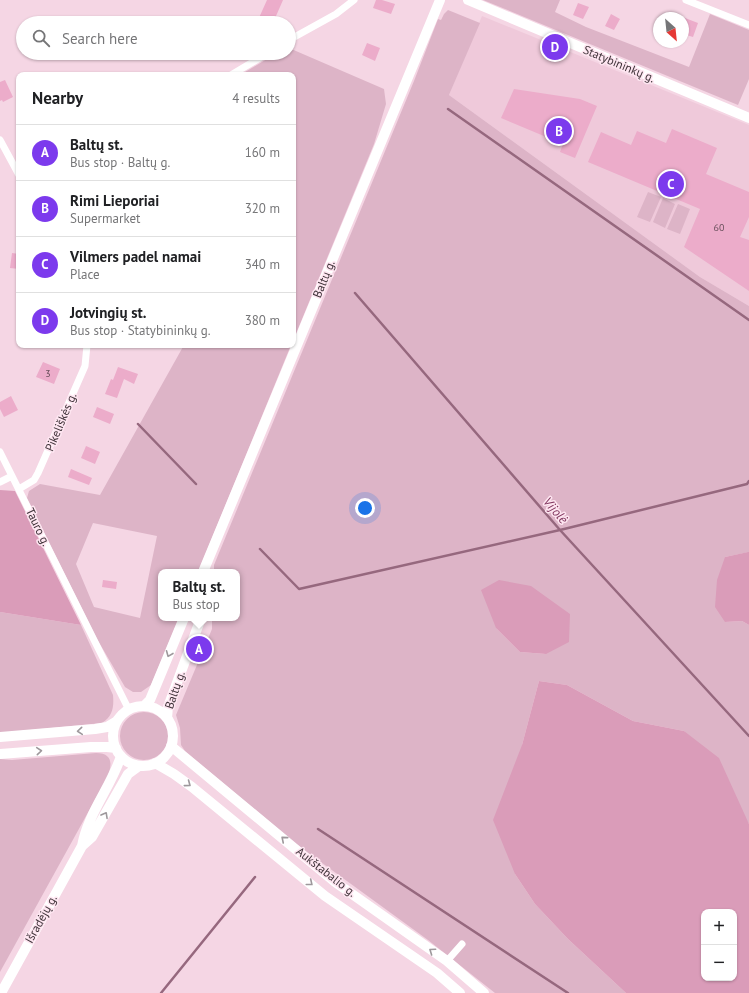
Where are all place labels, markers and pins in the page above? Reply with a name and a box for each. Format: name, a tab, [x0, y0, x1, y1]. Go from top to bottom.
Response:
pin: D	[542, 32, 568, 62]
pin: B	[546, 116, 572, 146]
pin: C	[658, 169, 684, 199]
pin: A	[186, 634, 212, 664]

